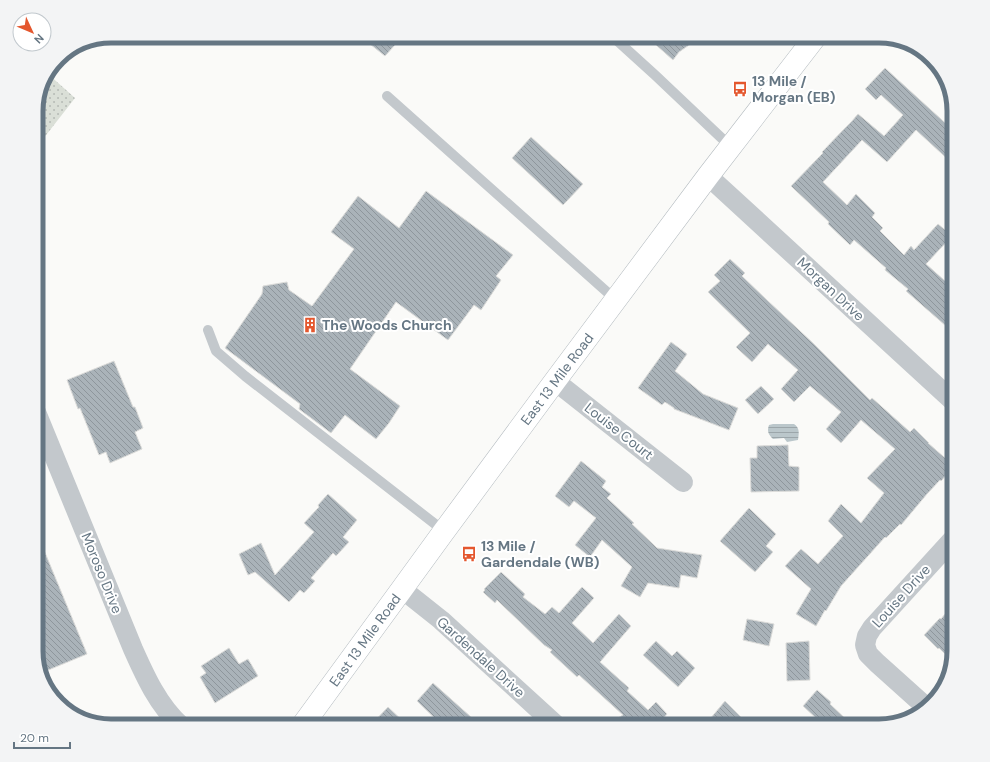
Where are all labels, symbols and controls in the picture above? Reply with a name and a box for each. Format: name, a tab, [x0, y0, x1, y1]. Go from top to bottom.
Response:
north arrow	[12, 12, 52, 52]
text: N	[31, 31, 47, 47]
place label: 13 Mile / Morgan (EB)	[752, 72, 836, 106]
bus stop icon: 13 Mile / Morgan (EB)	[731, 80, 749, 98]
street label: Morgan Drive	[794, 253, 868, 325]
building icon: The Woods Church	[301, 316, 319, 334]
place label: The Woods Church	[322, 316, 452, 334]
street label: East 13 Mile Road	[517, 330, 597, 428]
street label: Louise Court	[581, 399, 657, 463]
street label: Moroso Drive	[78, 530, 126, 616]
place label: 13 Mile / Gardendale (WB)	[481, 537, 600, 571]
bus stop icon: 13 Mile / Gardendale (WB)	[460, 545, 478, 563]
street label: Louise Drive	[868, 561, 934, 631]
street label: East 13 Mile Road	[325, 590, 405, 690]
street label: Gardendale Drive	[433, 613, 529, 701]
scale bar	[14, 724, 70, 750]
text: 20 m	[20, 730, 49, 746]

